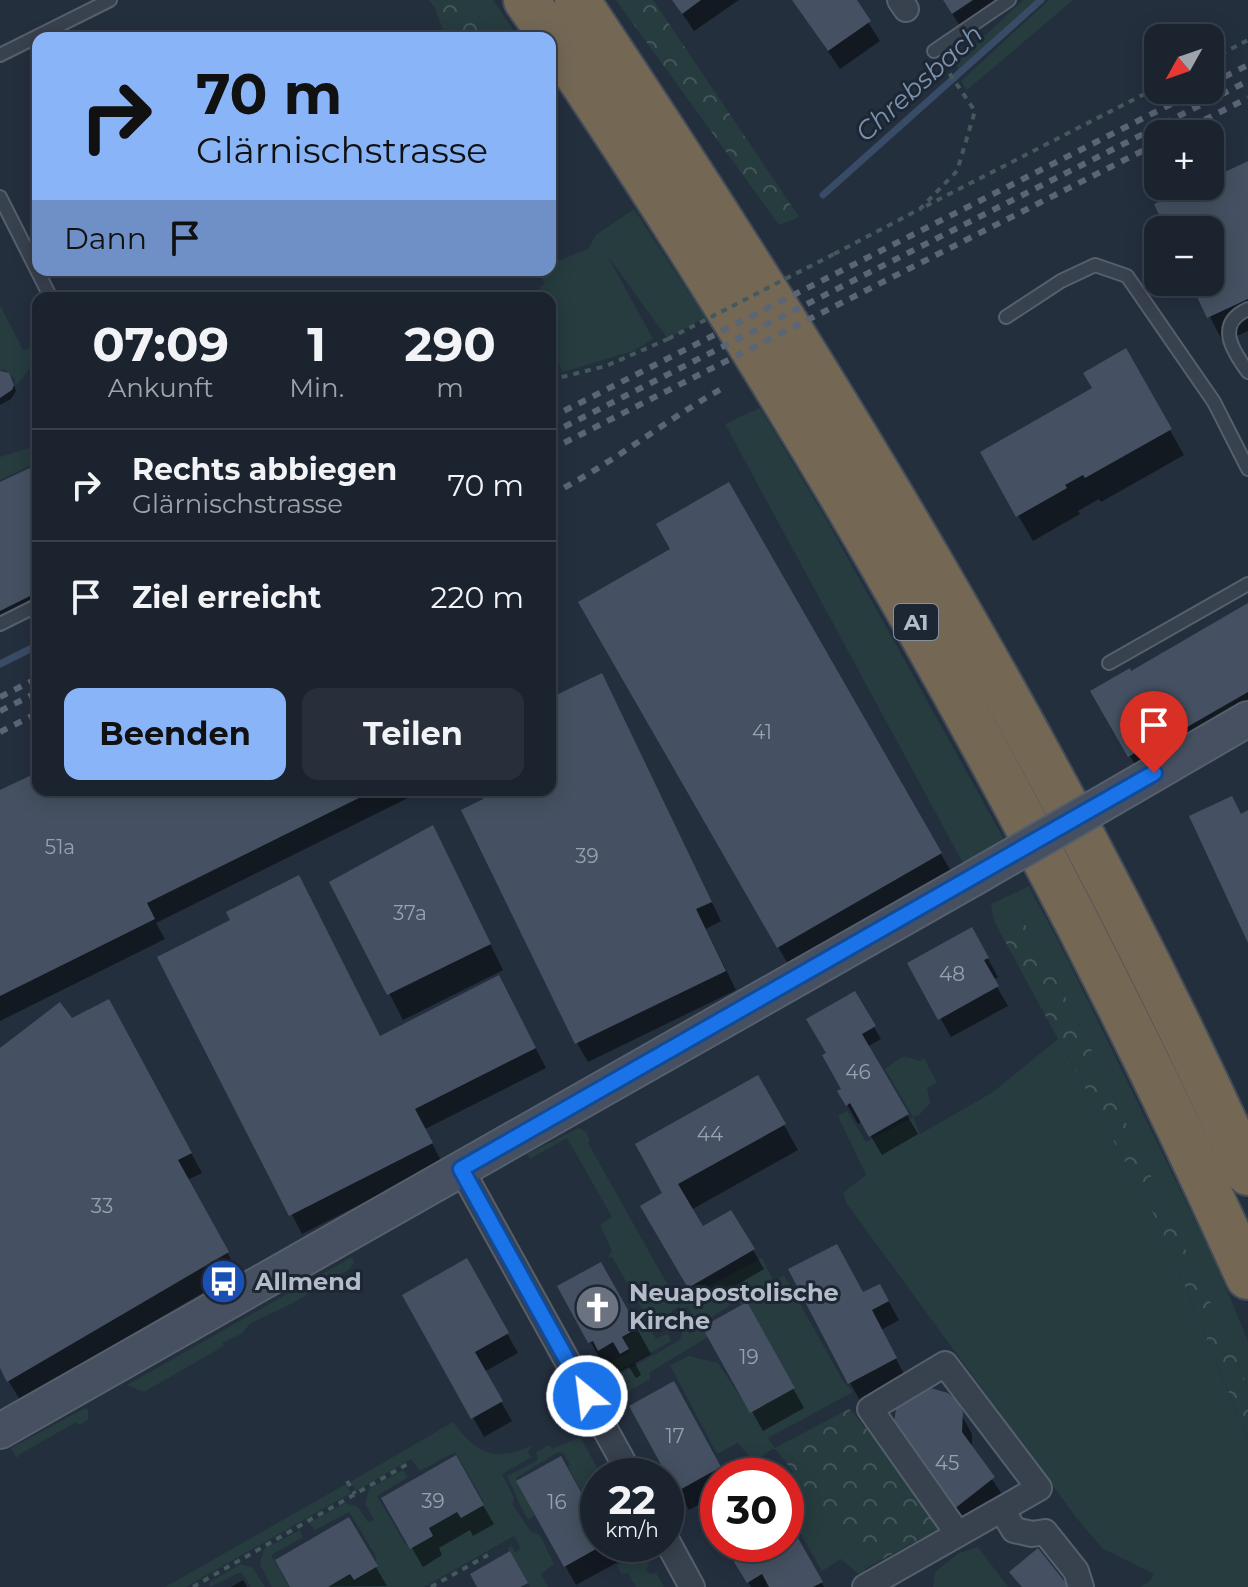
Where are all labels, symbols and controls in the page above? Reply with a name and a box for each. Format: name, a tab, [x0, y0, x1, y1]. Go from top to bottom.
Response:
water label: Chrebsbach	[849, 18, 989, 148]
north arrow	[1144, 24, 1224, 104]
map controls	[1144, 24, 1224, 296]
text: 70 m	[196, 60, 342, 128]
icon: right	[64, 64, 168, 168]
button: +	[1144, 120, 1224, 200]
text: Glärnischstrasse	[196, 128, 488, 172]
icon: arrive	[163, 216, 207, 260]
button: −	[1144, 216, 1224, 296]
text: Dann	[64, 220, 147, 257]
text: 07:09	[92, 315, 229, 373]
text: 1	[307, 315, 326, 373]
text: 290	[404, 315, 496, 373]
text: Ankunft	[108, 372, 214, 404]
text: Min.	[289, 372, 344, 404]
text: m	[436, 372, 464, 404]
text: Rechts abbiegen	[132, 451, 397, 488]
icon: right	[64, 463, 108, 507]
text: 70 m	[447, 467, 524, 504]
text: Glärnischstrasse	[132, 488, 343, 520]
icon: arrive	[64, 575, 108, 619]
text: Ziel erreicht	[132, 579, 321, 616]
text: 220 m	[430, 579, 524, 616]
road number: A1	[894, 604, 938, 640]
button: Beenden	[64, 688, 286, 780]
button: Teilen	[302, 688, 524, 780]
pin	[1120, 691, 1188, 773]
icon: arrive	[1132, 703, 1176, 747]
house number: 41	[752, 720, 772, 744]
house number: 51a	[45, 835, 75, 859]
house number: 39	[575, 844, 599, 868]
house number: 37a	[393, 901, 427, 925]
house number: 48	[939, 962, 965, 986]
house number: 46	[845, 1060, 871, 1084]
house number: 44	[697, 1122, 723, 1146]
house number: 33	[91, 1194, 113, 1218]
bus stop icon: Allmend	[200, 1258, 248, 1306]
place label: Allmend	[254, 1267, 362, 1296]
place label: Neuapostolische Kirche	[629, 1278, 839, 1335]
church icon: Neuapostolische Kirche	[574, 1283, 622, 1331]
house number: 19	[739, 1345, 759, 1369]
position arrow	[545, 1354, 629, 1438]
house number: 17	[666, 1424, 685, 1448]
house number: 45	[935, 1451, 959, 1475]
speed limit sign: 30	[700, 1458, 804, 1562]
text: 22	[608, 1475, 656, 1524]
house number: 39	[421, 1489, 445, 1513]
house number: 16	[547, 1490, 567, 1514]
text: km/h	[605, 1518, 659, 1542]

